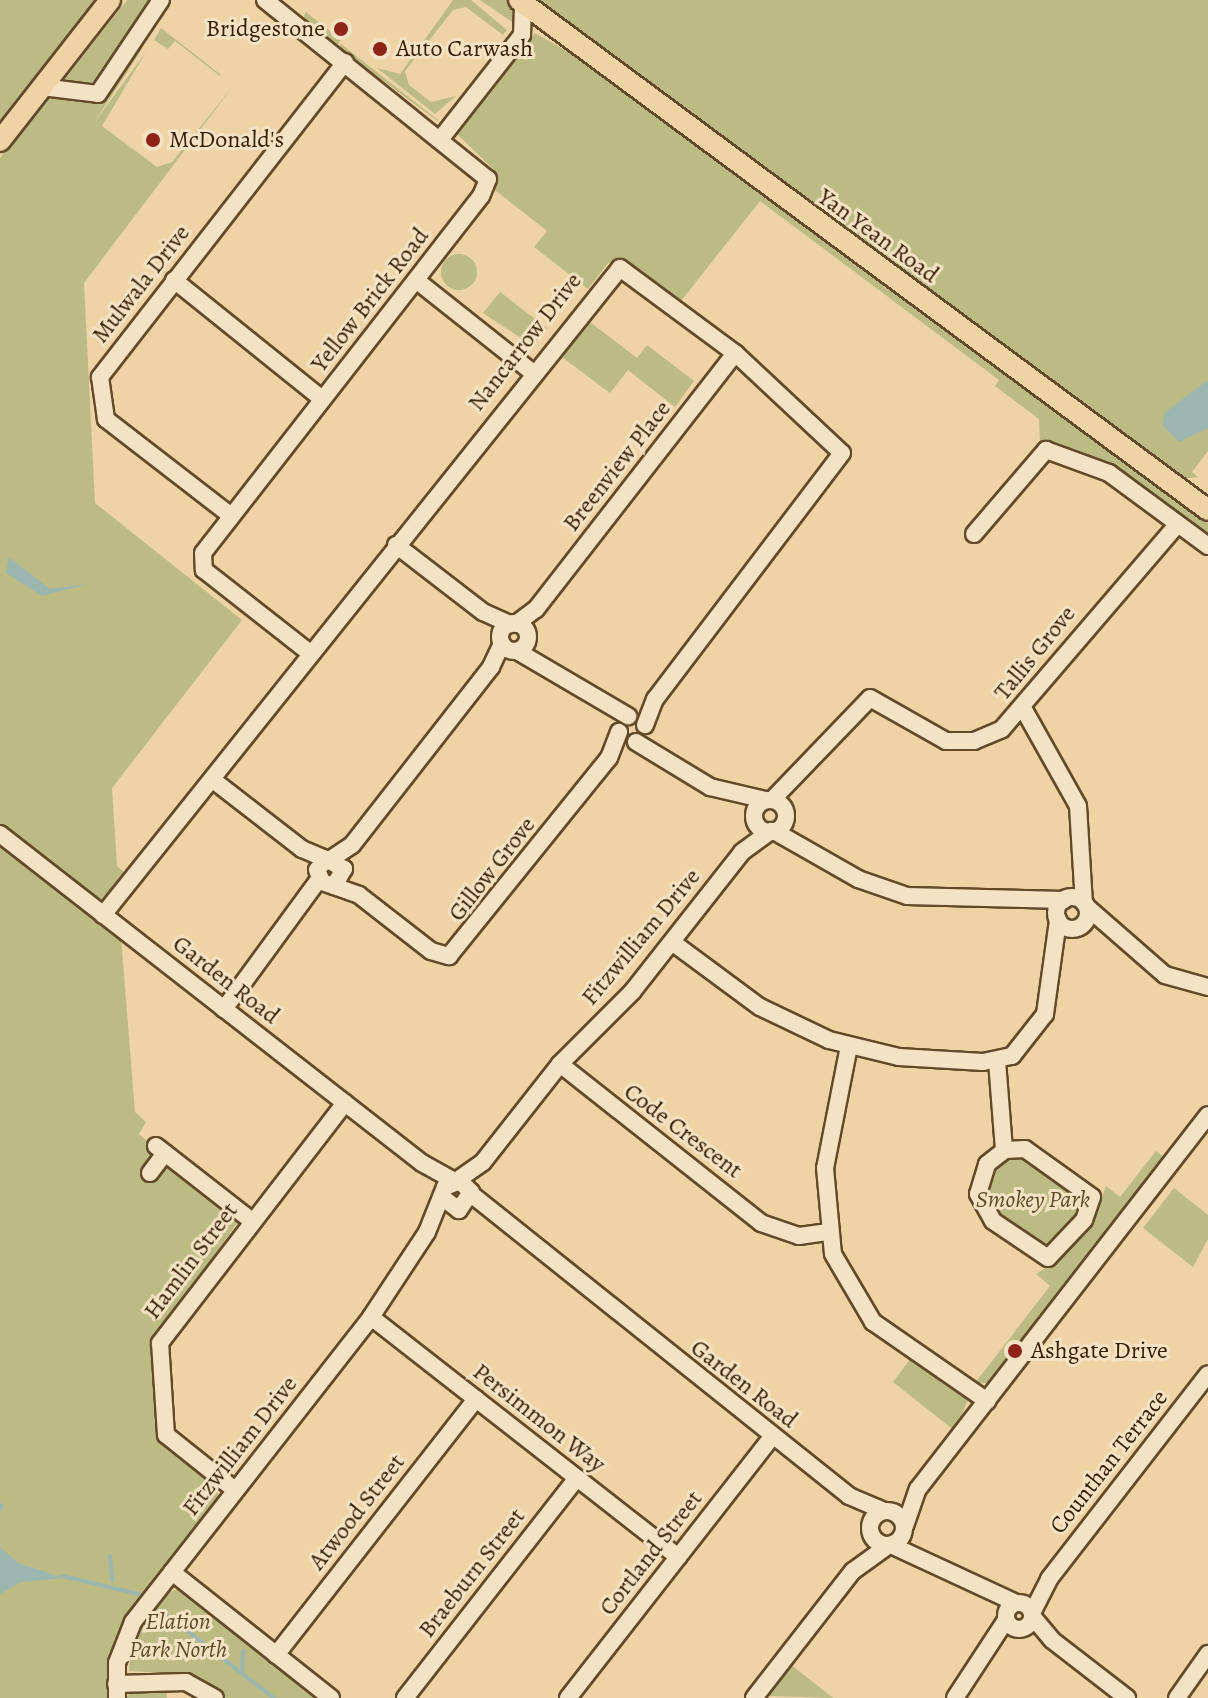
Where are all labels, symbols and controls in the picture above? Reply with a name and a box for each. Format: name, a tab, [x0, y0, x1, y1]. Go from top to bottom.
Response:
place label: Bridgestone	[206, 15, 325, 43]
marker: Bridgestone	[332, 20, 350, 38]
place label: Auto Carwash	[396, 35, 533, 63]
marker: Auto Carwash	[371, 40, 389, 58]
place label: McDonald's	[169, 126, 284, 154]
marker: McDonald's	[144, 131, 162, 149]
street label: Yan Yean Road	[812, 183, 944, 289]
street label: Mulwala Drive	[86, 219, 196, 349]
street label: Yellow Brick Road	[305, 222, 435, 378]
street label: Nancarrow Drive	[462, 267, 588, 417]
street label: Breenview Place	[557, 395, 677, 537]
street label: Tallis Grove	[988, 600, 1082, 706]
street label: Gillow Grove	[442, 811, 542, 927]
street label: Fitzwilliam Drive	[575, 863, 707, 1011]
street label: Garden Road	[167, 929, 285, 1031]
street label: Code Crescent	[618, 1077, 748, 1185]
park label: Smokey Park	[976, 1186, 1090, 1214]
street label: Hamlin Street	[138, 1197, 244, 1325]
street label: Garden Road	[685, 1333, 803, 1435]
place label: Ashgate Drive	[1031, 1337, 1168, 1365]
marker: Ashgate Drive	[1006, 1342, 1024, 1360]
street label: Persimmon Way	[467, 1357, 611, 1479]
street label: Fitzwilliam Drive	[176, 1370, 304, 1522]
street label: Counthan Terrace	[1044, 1384, 1174, 1540]
street label: Atwood Street	[303, 1448, 411, 1576]
street label: Cortland Street	[593, 1485, 709, 1621]
street label: Braeburn Street	[413, 1503, 531, 1643]
park label: Elation Park North	[129, 1608, 227, 1664]

